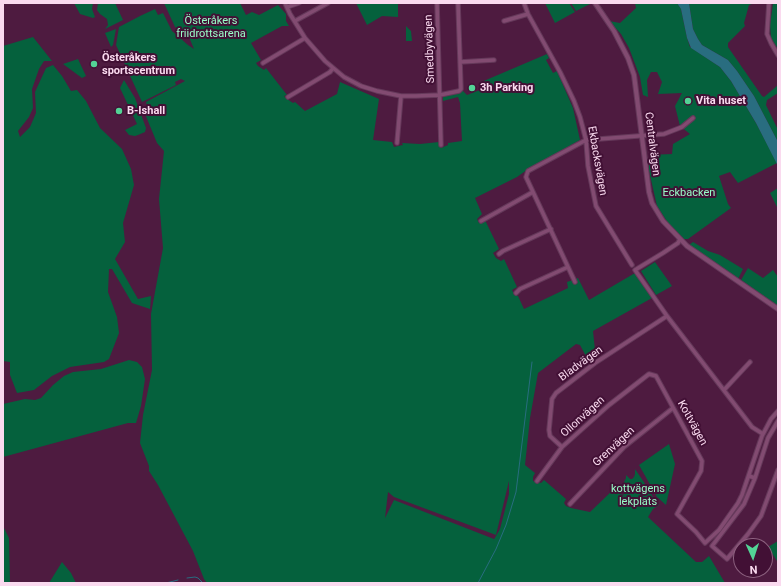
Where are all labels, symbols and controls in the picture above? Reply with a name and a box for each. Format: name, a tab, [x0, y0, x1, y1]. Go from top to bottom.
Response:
park label: Österåkers friidrottsarena	[176, 14, 246, 40]
street label: Smedbyvägen	[422, 14, 438, 84]
place label: Österåkers sportscentrum	[102, 51, 175, 77]
marker: Österåkers sportscentrum	[89, 59, 99, 69]
place label: 3h Parking	[480, 81, 533, 95]
marker: 3h Parking	[467, 83, 477, 93]
place label: Vita huset	[696, 94, 746, 108]
marker: Vita huset	[683, 96, 693, 106]
place label: B-Ishall	[127, 104, 165, 118]
marker: B-Ishall	[114, 106, 124, 116]
street label: Centralvägen	[642, 111, 662, 177]
street label: Ekbacksvägen	[584, 125, 610, 197]
park label: Eckbacken	[663, 186, 715, 200]
street label: Bladvägen	[556, 344, 606, 384]
street label: Ollonvägen	[558, 394, 608, 440]
street label: Kottvägen	[674, 398, 710, 448]
street label: Grenvägen	[590, 424, 638, 470]
park label: kottvägens lekplats	[611, 482, 665, 508]
north arrow	[733, 538, 773, 578]
text: N	[749, 563, 758, 576]

